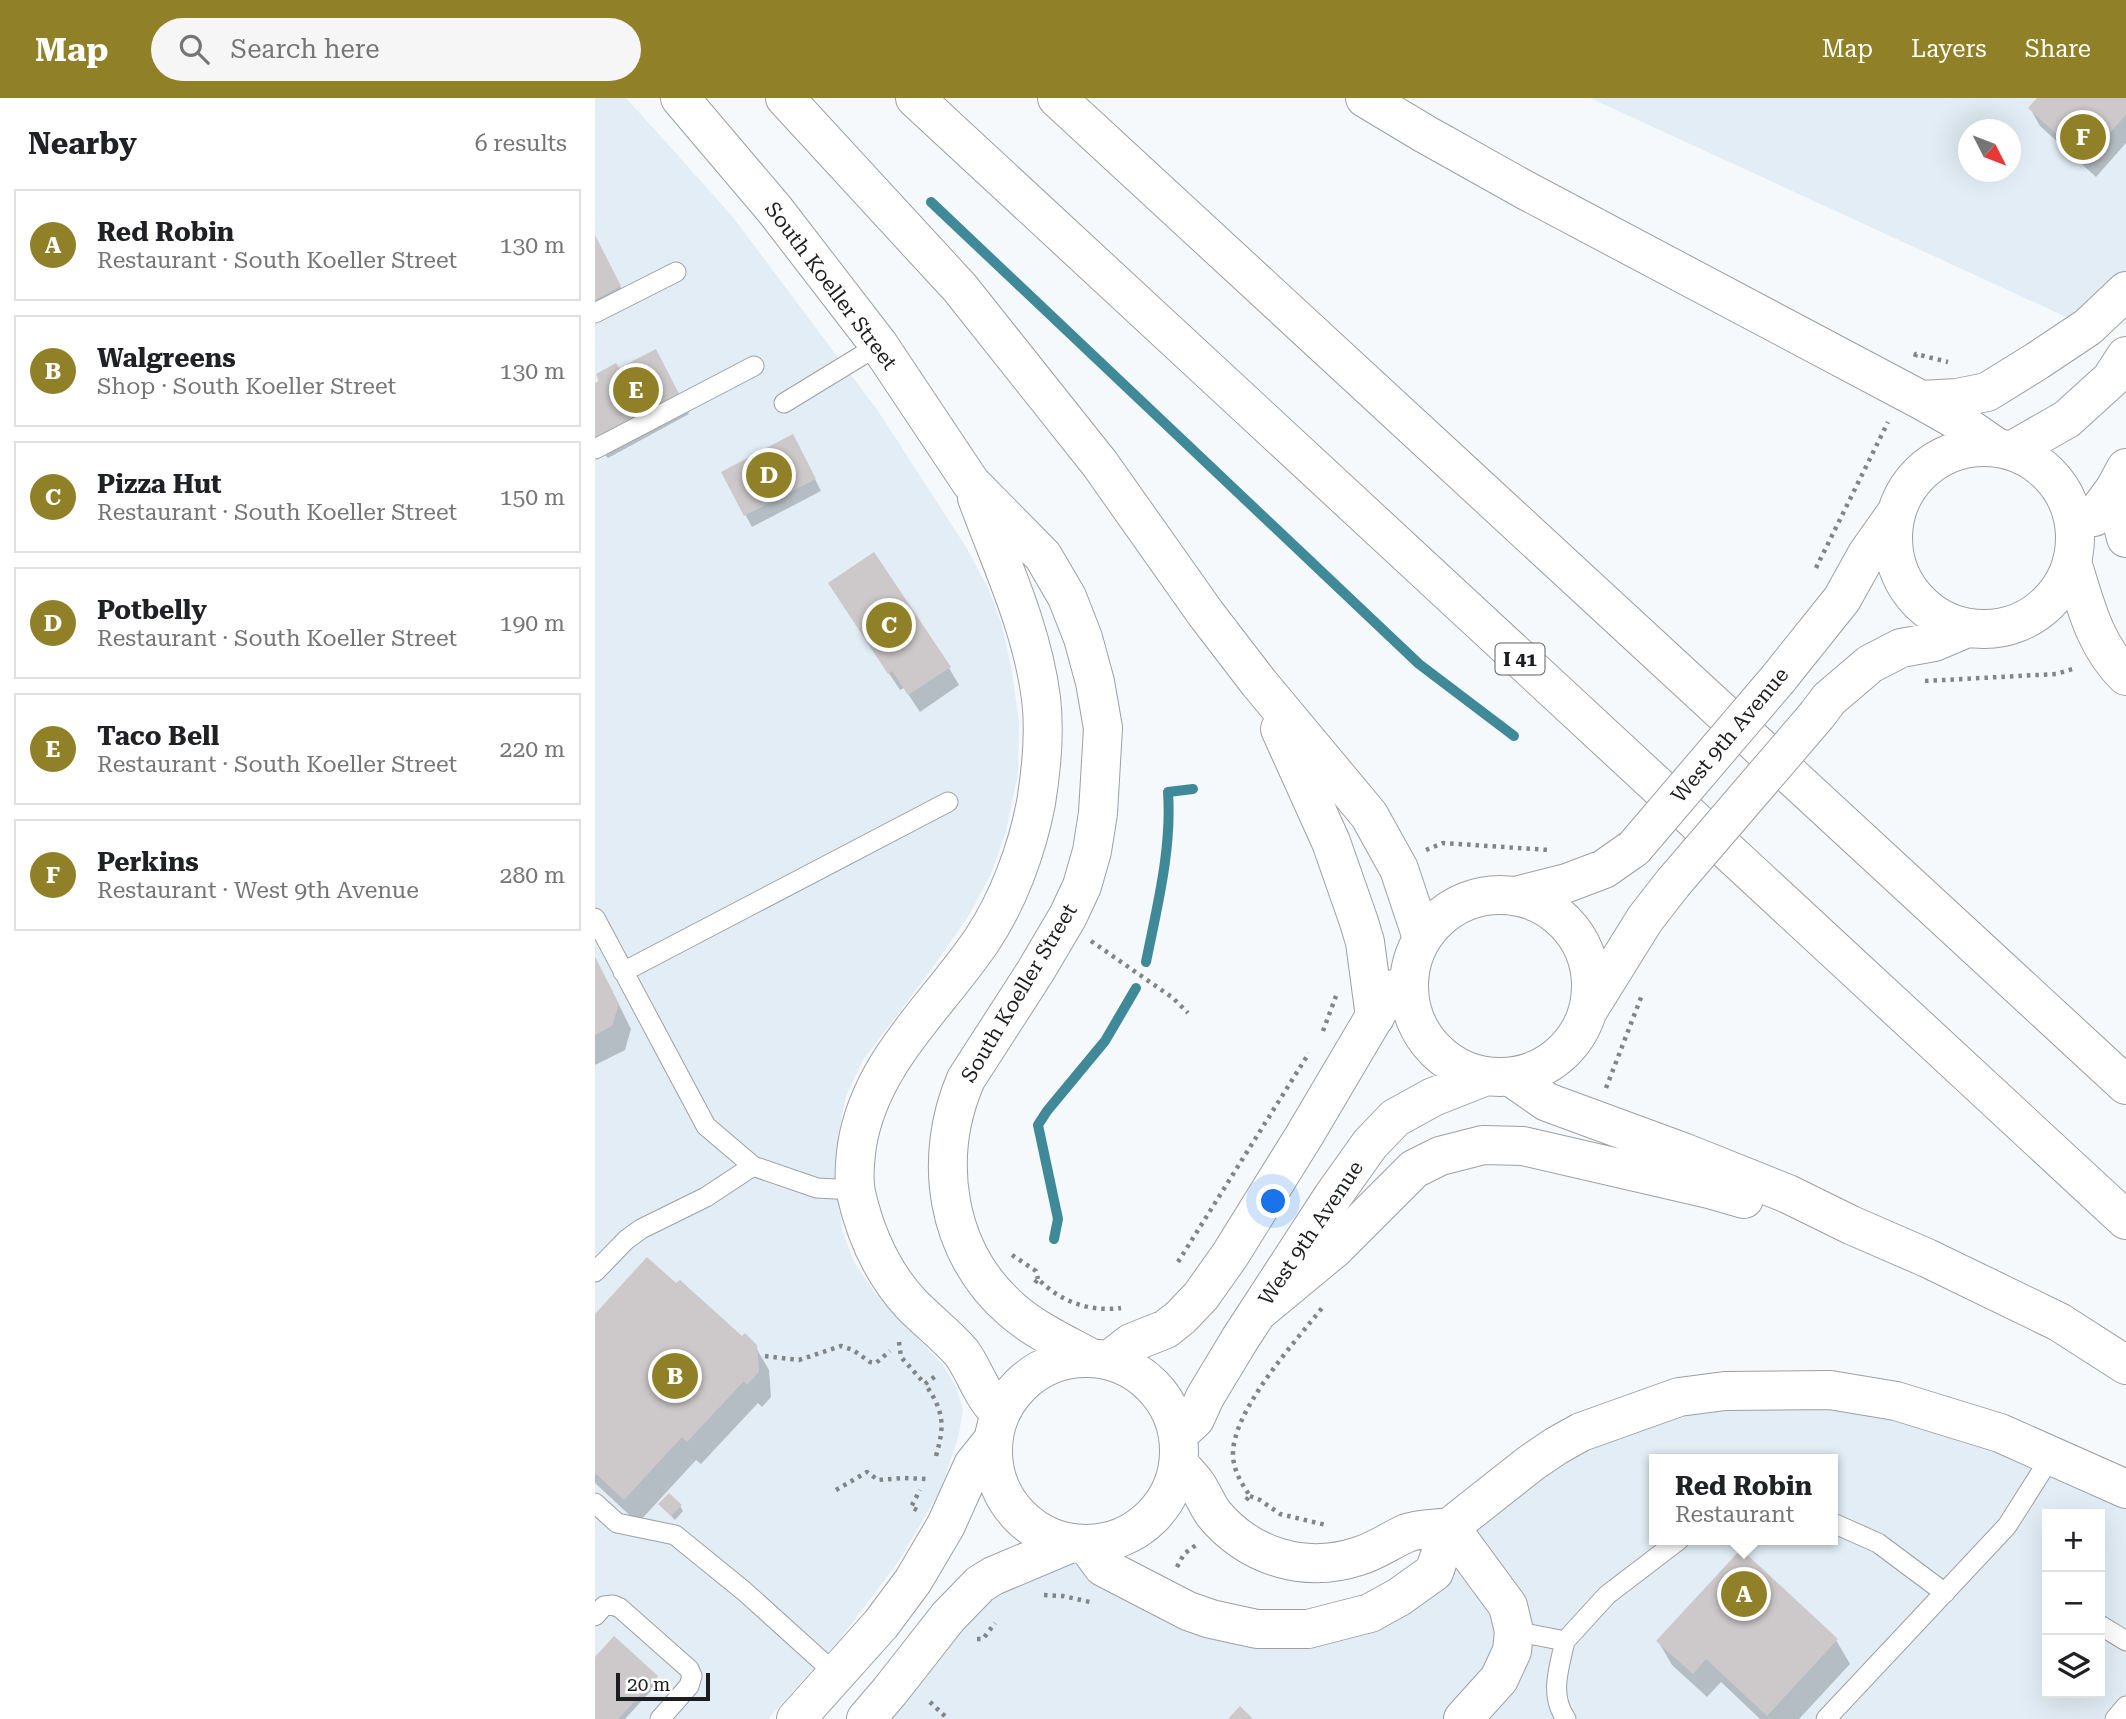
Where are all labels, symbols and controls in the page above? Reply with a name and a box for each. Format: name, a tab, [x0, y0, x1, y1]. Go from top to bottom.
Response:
search box	[151, 18, 641, 81]
text: Map	[35, 30, 109, 69]
icon: search	[175, 30, 213, 68]
text: Search here	[231, 34, 380, 64]
text: Map	[1822, 35, 1873, 63]
text: Layers	[1911, 35, 1987, 63]
text: Share	[2025, 35, 2091, 63]
pin: F	[2060, 111, 2106, 163]
north arrow	[1958, 119, 2021, 182]
text: Nearby	[28, 126, 137, 161]
text: 6 results	[475, 130, 567, 157]
street label: South Koeller Street	[760, 197, 902, 375]
text: Red Robin	[97, 217, 234, 247]
text: A	[45, 232, 61, 259]
text: 130 m	[500, 232, 565, 259]
text: Restaurant · South Koeller Street	[97, 247, 457, 274]
text: Walgreens	[97, 343, 236, 373]
text: B	[45, 358, 61, 385]
text: 130 m	[500, 358, 565, 385]
pin: E	[613, 364, 659, 416]
text: Shop · South Koeller Street	[97, 373, 396, 400]
pin: D	[746, 449, 792, 501]
text: Pizza Hut	[97, 469, 222, 499]
text: C	[45, 484, 61, 511]
text: 150 m	[500, 484, 565, 511]
text: Restaurant · South Koeller Street	[97, 499, 457, 526]
text: Potbelly	[97, 595, 207, 625]
pin: C	[866, 599, 912, 651]
text: D	[44, 610, 62, 637]
text: 190 m	[500, 610, 565, 637]
text: Restaurant · South Koeller Street	[97, 625, 457, 652]
road number: I 41	[1495, 644, 1545, 674]
street label: West 9th Avenue	[1667, 663, 1793, 807]
text: Taco Bell	[97, 721, 219, 751]
text: E	[46, 736, 60, 763]
text: 220 m	[500, 736, 565, 763]
text: Restaurant · South Koeller Street	[97, 751, 457, 778]
text: Perkins	[97, 847, 199, 877]
text: F	[46, 862, 60, 889]
text: 280 m	[500, 862, 565, 889]
text: Restaurant · West 9th Avenue	[97, 877, 419, 904]
street label: South Koeller Street	[956, 899, 1082, 1087]
street label: West 9th Avenue	[1254, 1156, 1368, 1310]
your location	[1256, 1184, 1290, 1218]
pin: B	[652, 1350, 698, 1402]
popup	[1649, 1454, 1838, 1545]
text: Red Robin	[1675, 1471, 1812, 1501]
text: Restaurant	[1675, 1501, 1794, 1528]
map controls	[2042, 1509, 2105, 1698]
button: +	[2042, 1509, 2105, 1572]
pin: A	[1721, 1568, 1767, 1620]
button: −	[2042, 1572, 2105, 1635]
button: layers	[2042, 1635, 2105, 1698]
scale bar	[616, 1670, 711, 1702]
text: 20 m	[627, 1673, 670, 1696]

